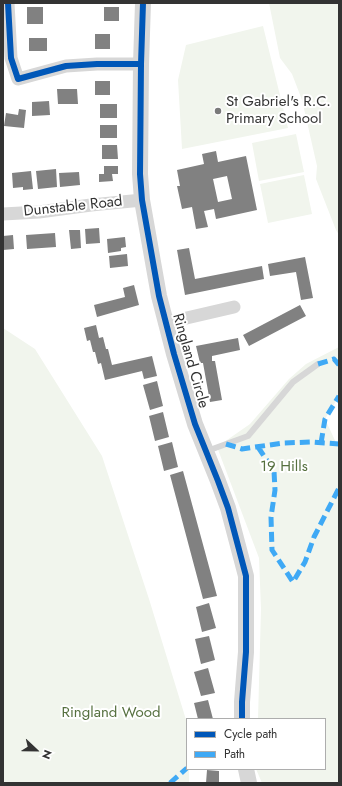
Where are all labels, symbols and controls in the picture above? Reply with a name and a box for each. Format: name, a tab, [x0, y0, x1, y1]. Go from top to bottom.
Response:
place label: St Gabriel's R.C. Primary School	[226, 93, 331, 128]
marker: St Gabriel's R.C. Primary School	[213, 106, 223, 116]
street label: Dunstable Road	[23, 193, 123, 221]
street label: Ringland Circle	[168, 312, 212, 410]
park label: 19 Hills	[260, 458, 308, 476]
park label: Ringland Wood	[62, 704, 160, 722]
legend	[186, 718, 326, 770]
text: Cycle path	[224, 725, 277, 743]
north arrow	[16, 730, 56, 770]
text: Path	[224, 745, 245, 763]
text: N	[38, 747, 56, 762]

